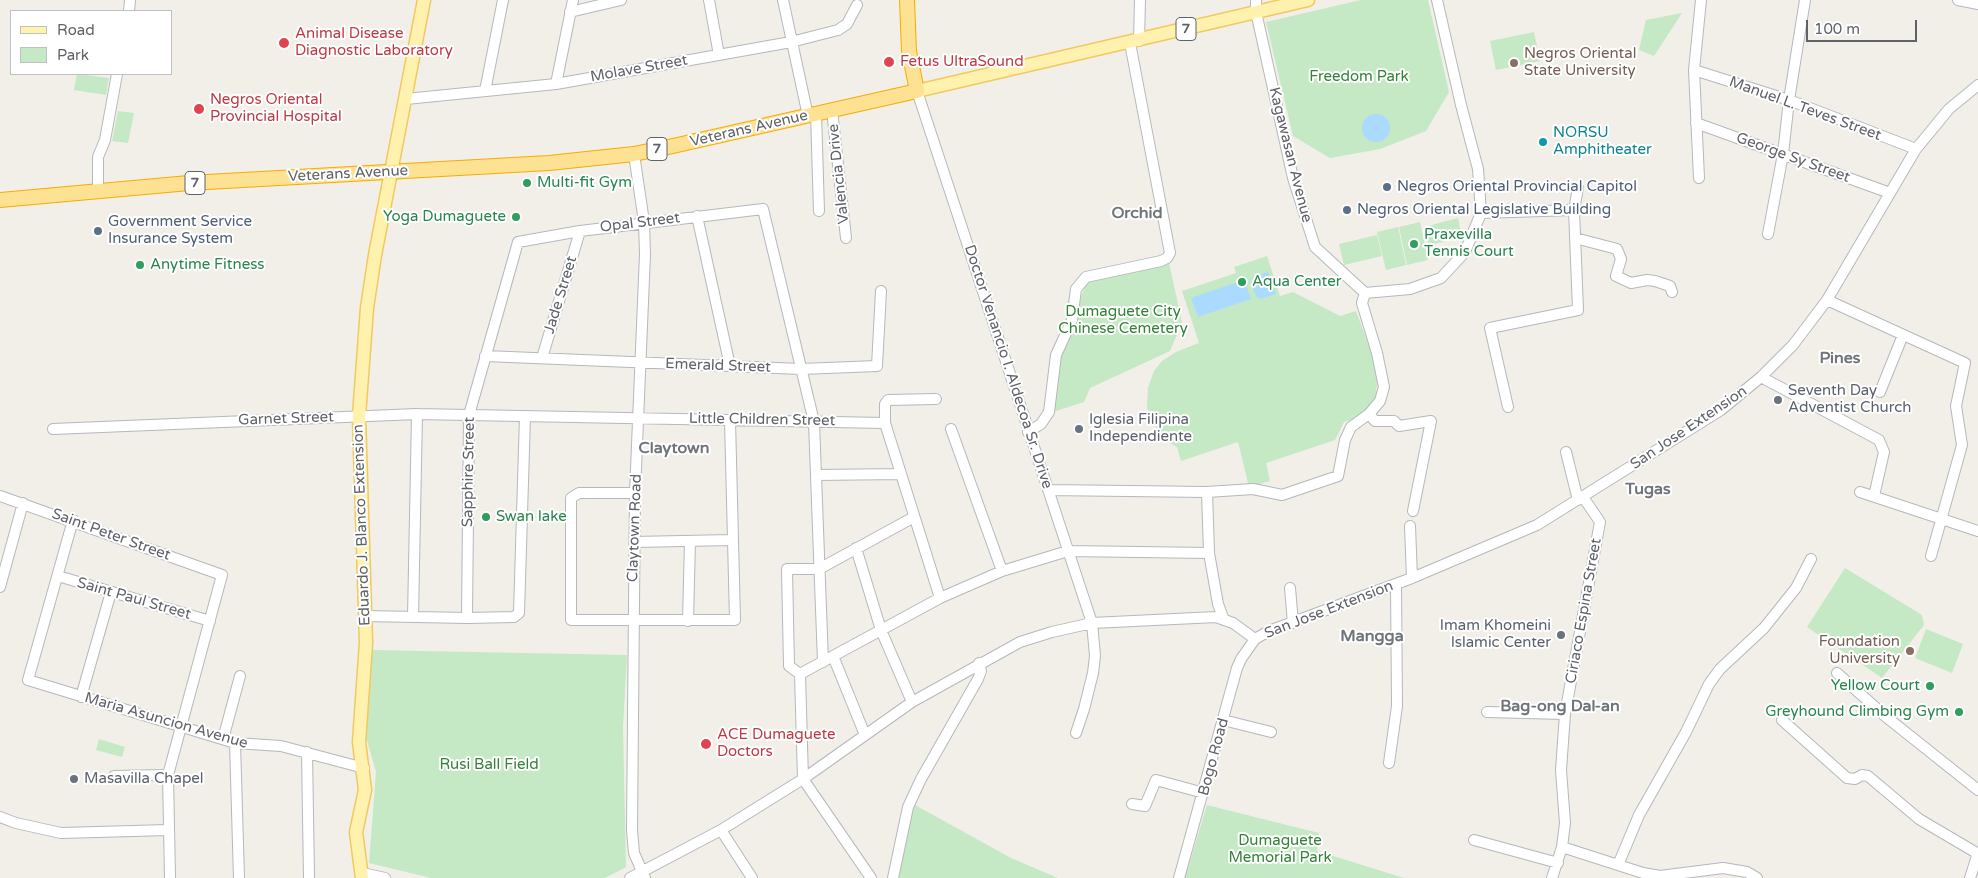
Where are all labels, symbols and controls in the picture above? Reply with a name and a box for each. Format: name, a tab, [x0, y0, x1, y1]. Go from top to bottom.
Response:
legend	[10, 10, 172, 75]
scale bar	[1808, 10, 1919, 42]
road number: 7	[1176, 18, 1196, 40]
text: 100 m	[1814, 20, 1860, 38]
text: Road	[57, 21, 95, 39]
place label: Animal Disease Diagnostic Laboratory	[295, 25, 453, 60]
marker: Animal Disease Diagnostic Laboratory	[277, 36, 291, 50]
place label: Negros Oriental State University	[1524, 45, 1636, 80]
text: Park	[57, 46, 89, 64]
street label: Molave Street	[589, 52, 689, 86]
place label: Fetus UltraSound	[900, 53, 1024, 71]
marker: Fetus UltraSound	[882, 55, 896, 69]
marker: Negros Oriental State University	[1508, 57, 1520, 69]
park label: Freedom Park	[1309, 68, 1409, 86]
street label: Manuel L. Teves Street	[1726, 73, 1884, 145]
street label: Kagawasan Avenue	[1264, 85, 1316, 225]
place label: Negros Oriental Provincial Hospital	[210, 91, 342, 126]
marker: Negros Oriental Provincial Hospital	[192, 102, 206, 116]
street label: Veterans Avenue	[688, 107, 810, 151]
street label: Valencia Drive	[825, 123, 853, 225]
place label: NORSU Amphitheater	[1553, 124, 1652, 159]
street label: George Sy Street	[1734, 129, 1852, 187]
marker: NORSU Amphitheater	[1537, 136, 1549, 148]
road number: 7	[647, 138, 667, 160]
street label: Veterans Avenue	[287, 162, 409, 186]
road number: 7	[185, 172, 205, 194]
place label: Multi-fit Gym	[537, 174, 632, 192]
marker: Multi-fit Gym	[521, 177, 533, 189]
place label: Negros Oriental Provincial Capitol	[1397, 178, 1637, 196]
marker: Negros Oriental Provincial Capitol	[1381, 181, 1393, 193]
place label: Negros Oriental Legislative Building	[1357, 201, 1611, 219]
district label: Orchid	[1111, 204, 1163, 224]
marker: Negros Oriental Legislative Building	[1341, 204, 1353, 216]
place label: Yoga Dumaguete	[383, 208, 506, 226]
street label: Opal Street	[599, 209, 681, 237]
marker: Yoga Dumaguete	[510, 211, 522, 223]
place label: Government Service Insurance System	[108, 213, 252, 248]
marker: Government Service Insurance System	[92, 225, 104, 237]
place label: Praxevilla Tennis Court	[1424, 226, 1514, 261]
marker: Praxevilla Tennis Court	[1408, 238, 1420, 250]
street label: Doctor Venancio I. Aldecoa Sr. Drive	[960, 243, 1056, 491]
street label: Jade Street	[541, 254, 581, 336]
place label: Anytime Fitness	[150, 256, 265, 274]
marker: Anytime Fitness	[134, 259, 146, 271]
place label: Aqua Center	[1252, 273, 1341, 291]
marker: Aqua Center	[1236, 276, 1248, 288]
park label: Dumaguete City Chinese Cemetery	[1058, 303, 1188, 338]
district label: Pines	[1819, 349, 1861, 369]
street label: Emerald Street	[665, 355, 771, 377]
street label: San Jose Extension	[1627, 382, 1751, 474]
place label: Seventh Day Adventist Church	[1788, 382, 1911, 417]
marker: Seventh Day Adventist Church	[1772, 394, 1784, 406]
street label: Garnet Street	[238, 408, 334, 430]
street label: Little Children Street	[689, 410, 835, 430]
place label: Iglesia Filipina Independiente	[1089, 411, 1192, 446]
street label: Sapphire Street	[459, 417, 479, 527]
marker: Iglesia Filipina Independiente	[1073, 423, 1085, 435]
street label: Eduardo J. Blanco Extension	[349, 424, 375, 626]
district label: Claytown	[639, 439, 709, 459]
street label: Claytown Road	[624, 474, 646, 582]
district label: Tugas	[1625, 480, 1671, 500]
street label: Saint Peter Street	[49, 505, 173, 565]
place label: Swan lake	[496, 508, 567, 526]
marker: Swan lake	[480, 511, 492, 523]
street label: Ciriaco Espina Street	[1562, 537, 1606, 685]
street label: Saint Paul Street	[75, 574, 193, 624]
street label: San Jose Extension	[1262, 577, 1396, 643]
place label: Imam Khomeini Islamic Center	[1440, 617, 1551, 652]
district label: Mangga	[1340, 627, 1404, 647]
marker: Imam Khomeini Islamic Center	[1555, 629, 1567, 641]
place label: Foundation University	[1819, 633, 1900, 668]
marker: Foundation University	[1904, 645, 1916, 657]
place label: Yellow Court	[1831, 677, 1920, 695]
marker: Yellow Court	[1924, 680, 1936, 692]
street label: Maria Asuncion Avenue	[82, 689, 250, 753]
district label: Bag-ong Dal-an	[1500, 697, 1620, 717]
place label: Greyhound Climbing Gym	[1765, 703, 1949, 721]
marker: Greyhound Climbing Gym	[1953, 706, 1965, 718]
street label: Bogo Road	[1195, 716, 1233, 798]
place label: ACE Dumaguete Doctors	[717, 726, 836, 761]
marker: ACE Dumaguete Doctors	[699, 737, 713, 751]
park label: Rusi Ball Field	[439, 756, 539, 774]
place label: Masavilla Chapel	[84, 770, 204, 788]
marker: Masavilla Chapel	[68, 773, 80, 785]
park label: Dumaguete Memorial Park	[1228, 832, 1332, 867]

